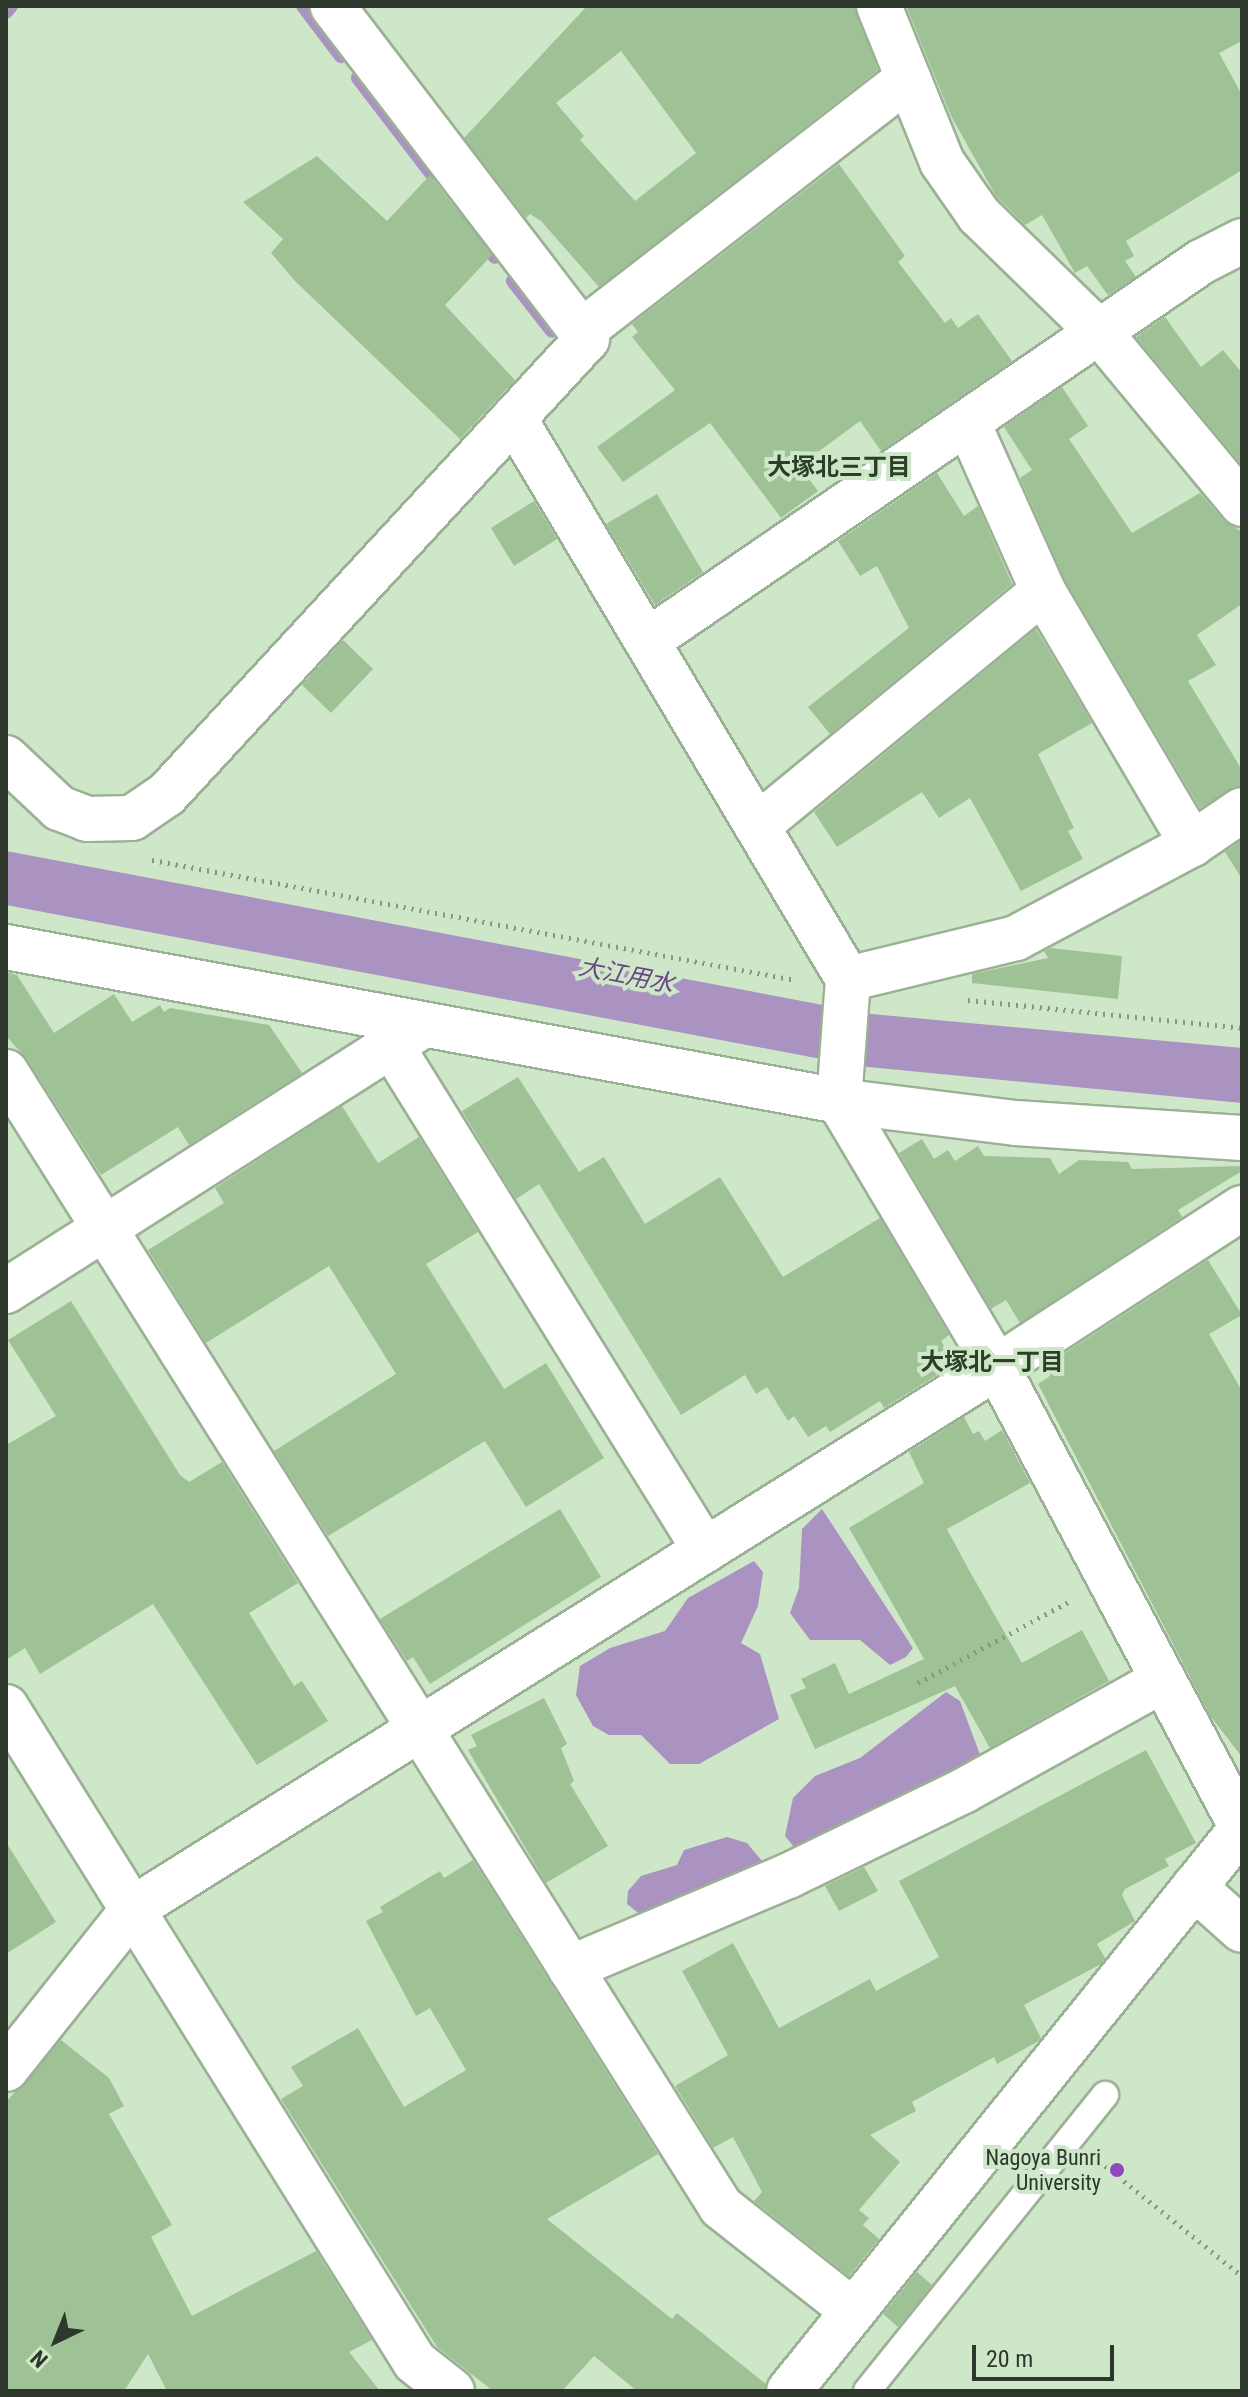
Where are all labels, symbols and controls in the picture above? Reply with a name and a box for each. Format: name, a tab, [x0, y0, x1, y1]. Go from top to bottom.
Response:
district label: 大塚北三丁目	[767, 454, 911, 482]
water label: 大江用水	[576, 953, 676, 999]
district label: 大塚北一丁目	[920, 1349, 1064, 1377]
place label: Nagoya Bunri University	[985, 2144, 1101, 2196]
marker: Nagoya Bunri University	[1108, 2161, 1126, 2179]
north arrow	[16, 2301, 96, 2381]
scale bar	[976, 2329, 1118, 2379]
text: N	[26, 2345, 53, 2373]
text: 20 m	[986, 2345, 1033, 2373]

